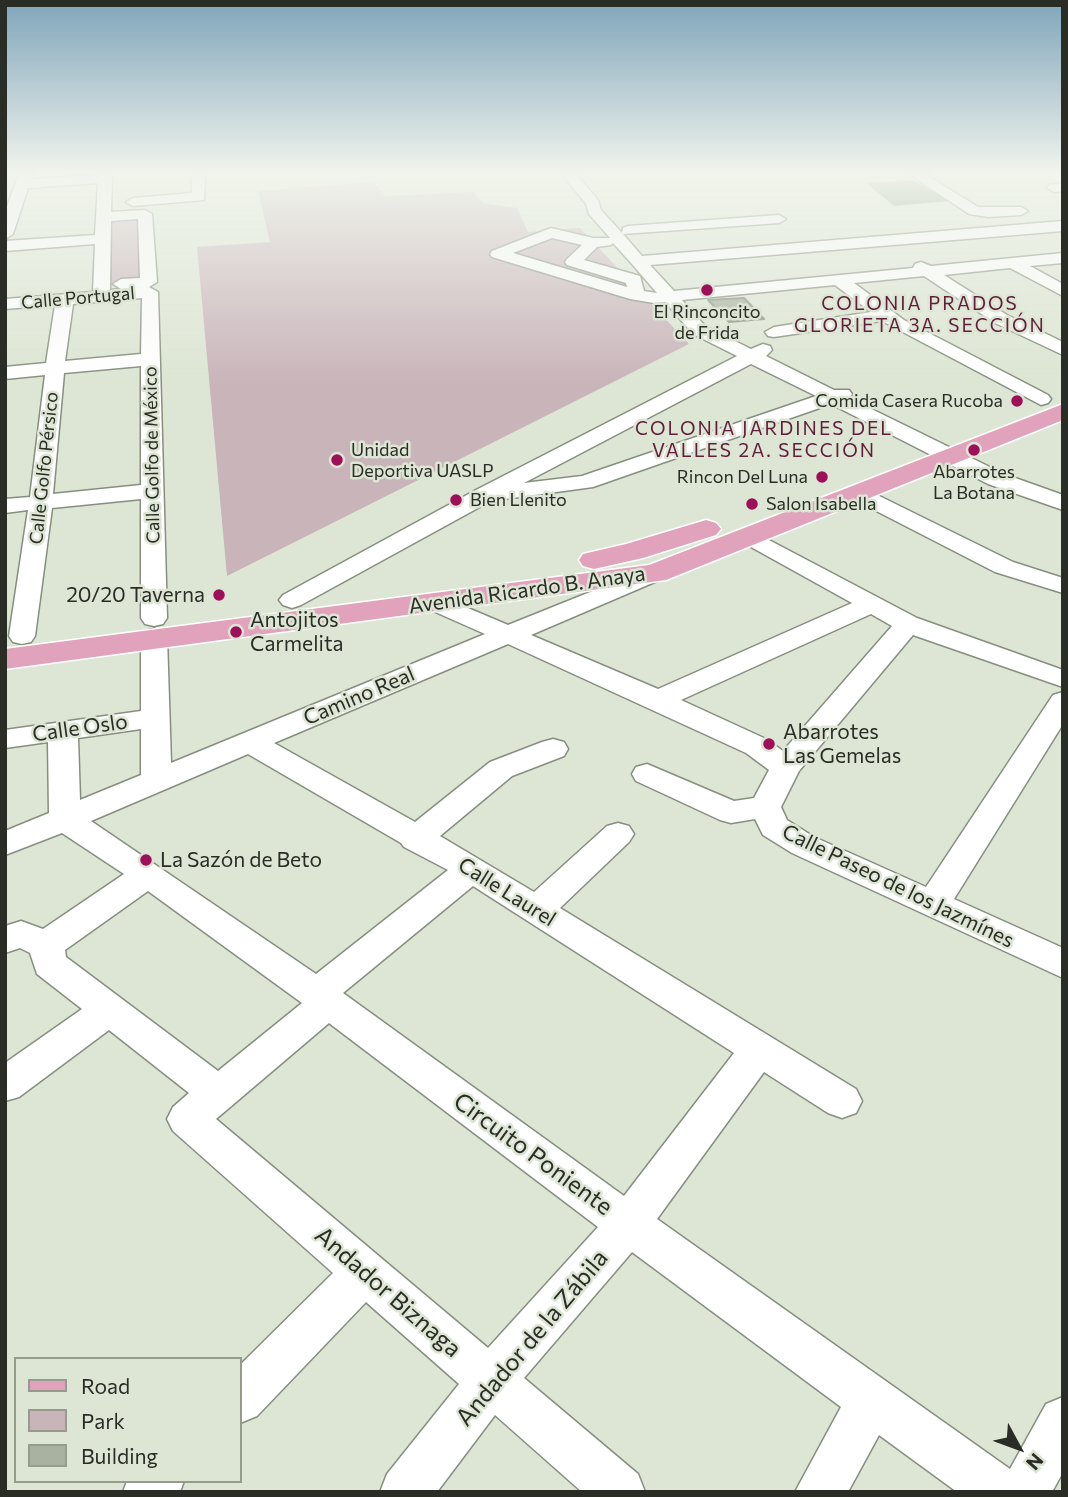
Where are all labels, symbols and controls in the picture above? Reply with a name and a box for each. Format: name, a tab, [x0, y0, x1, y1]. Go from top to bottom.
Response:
street label: Calle Portugal	[20, 282, 136, 314]
marker: El Rinconcito de Frida	[699, 282, 715, 298]
district label: COLONIA PRADOS GLORIETA 3A. SECCIÓN	[797, 293, 1043, 337]
place label: El Rinconcito de Frida	[653, 301, 761, 344]
street label: Calle Golfo de México	[140, 366, 164, 544]
place label: Comida Casera Rucoba	[815, 390, 1003, 412]
street label: Calle Golfo Pérsico	[25, 391, 63, 545]
marker: Comida Casera Rucoba	[1009, 393, 1025, 409]
district label: COLONIA JARDINES DEL VALLES 2A. SECCIÓN	[637, 418, 891, 462]
place label: Unidad Deportiva UASLP	[351, 439, 493, 482]
marker: Abarrotes La Botana	[966, 442, 982, 458]
marker: Unidad Deportiva UASLP	[329, 452, 345, 468]
place label: Abarrotes La Botana	[933, 461, 1015, 504]
place label: Rincon Del Luna	[677, 466, 808, 488]
marker: Rincon Del Luna	[814, 469, 830, 485]
place label: Bien Llenito	[470, 489, 567, 511]
marker: Bien Llenito	[448, 492, 464, 508]
place label: Salon Isabella	[766, 493, 876, 515]
marker: Salon Isabella	[744, 496, 760, 512]
street label: Avenida Ricardo B. Anaya	[407, 561, 647, 619]
place label: 20/20 Taverna	[66, 582, 205, 608]
marker: 20/20 Taverna	[211, 587, 227, 603]
place label: Antojitos Carmelita	[250, 607, 343, 657]
marker: Antojitos Carmelita	[228, 624, 244, 640]
street label: Camino Real	[300, 661, 418, 731]
street label: Calle Oslo	[31, 709, 129, 747]
place label: Abarrotes Las Gemelas	[783, 719, 901, 769]
marker: Abarrotes Las Gemelas	[761, 736, 777, 752]
street label: Calle Paseo de los Jazmínes	[778, 819, 1018, 953]
place label: La Sazón de Beto	[160, 847, 322, 873]
marker: La Sazón de Beto	[138, 852, 154, 868]
street label: Calle Laurel	[454, 852, 560, 932]
street label: Circuito Poniente	[448, 1087, 618, 1221]
street label: Andador Biznaga	[309, 1221, 467, 1363]
street label: Andador de la Zábila	[450, 1244, 614, 1432]
legend	[14, 1357, 242, 1483]
text: Road	[81, 1373, 130, 1398]
text: Park	[81, 1408, 125, 1433]
north arrow	[984, 1413, 1054, 1483]
text: Building	[81, 1443, 158, 1468]
text: N	[1022, 1449, 1049, 1475]

